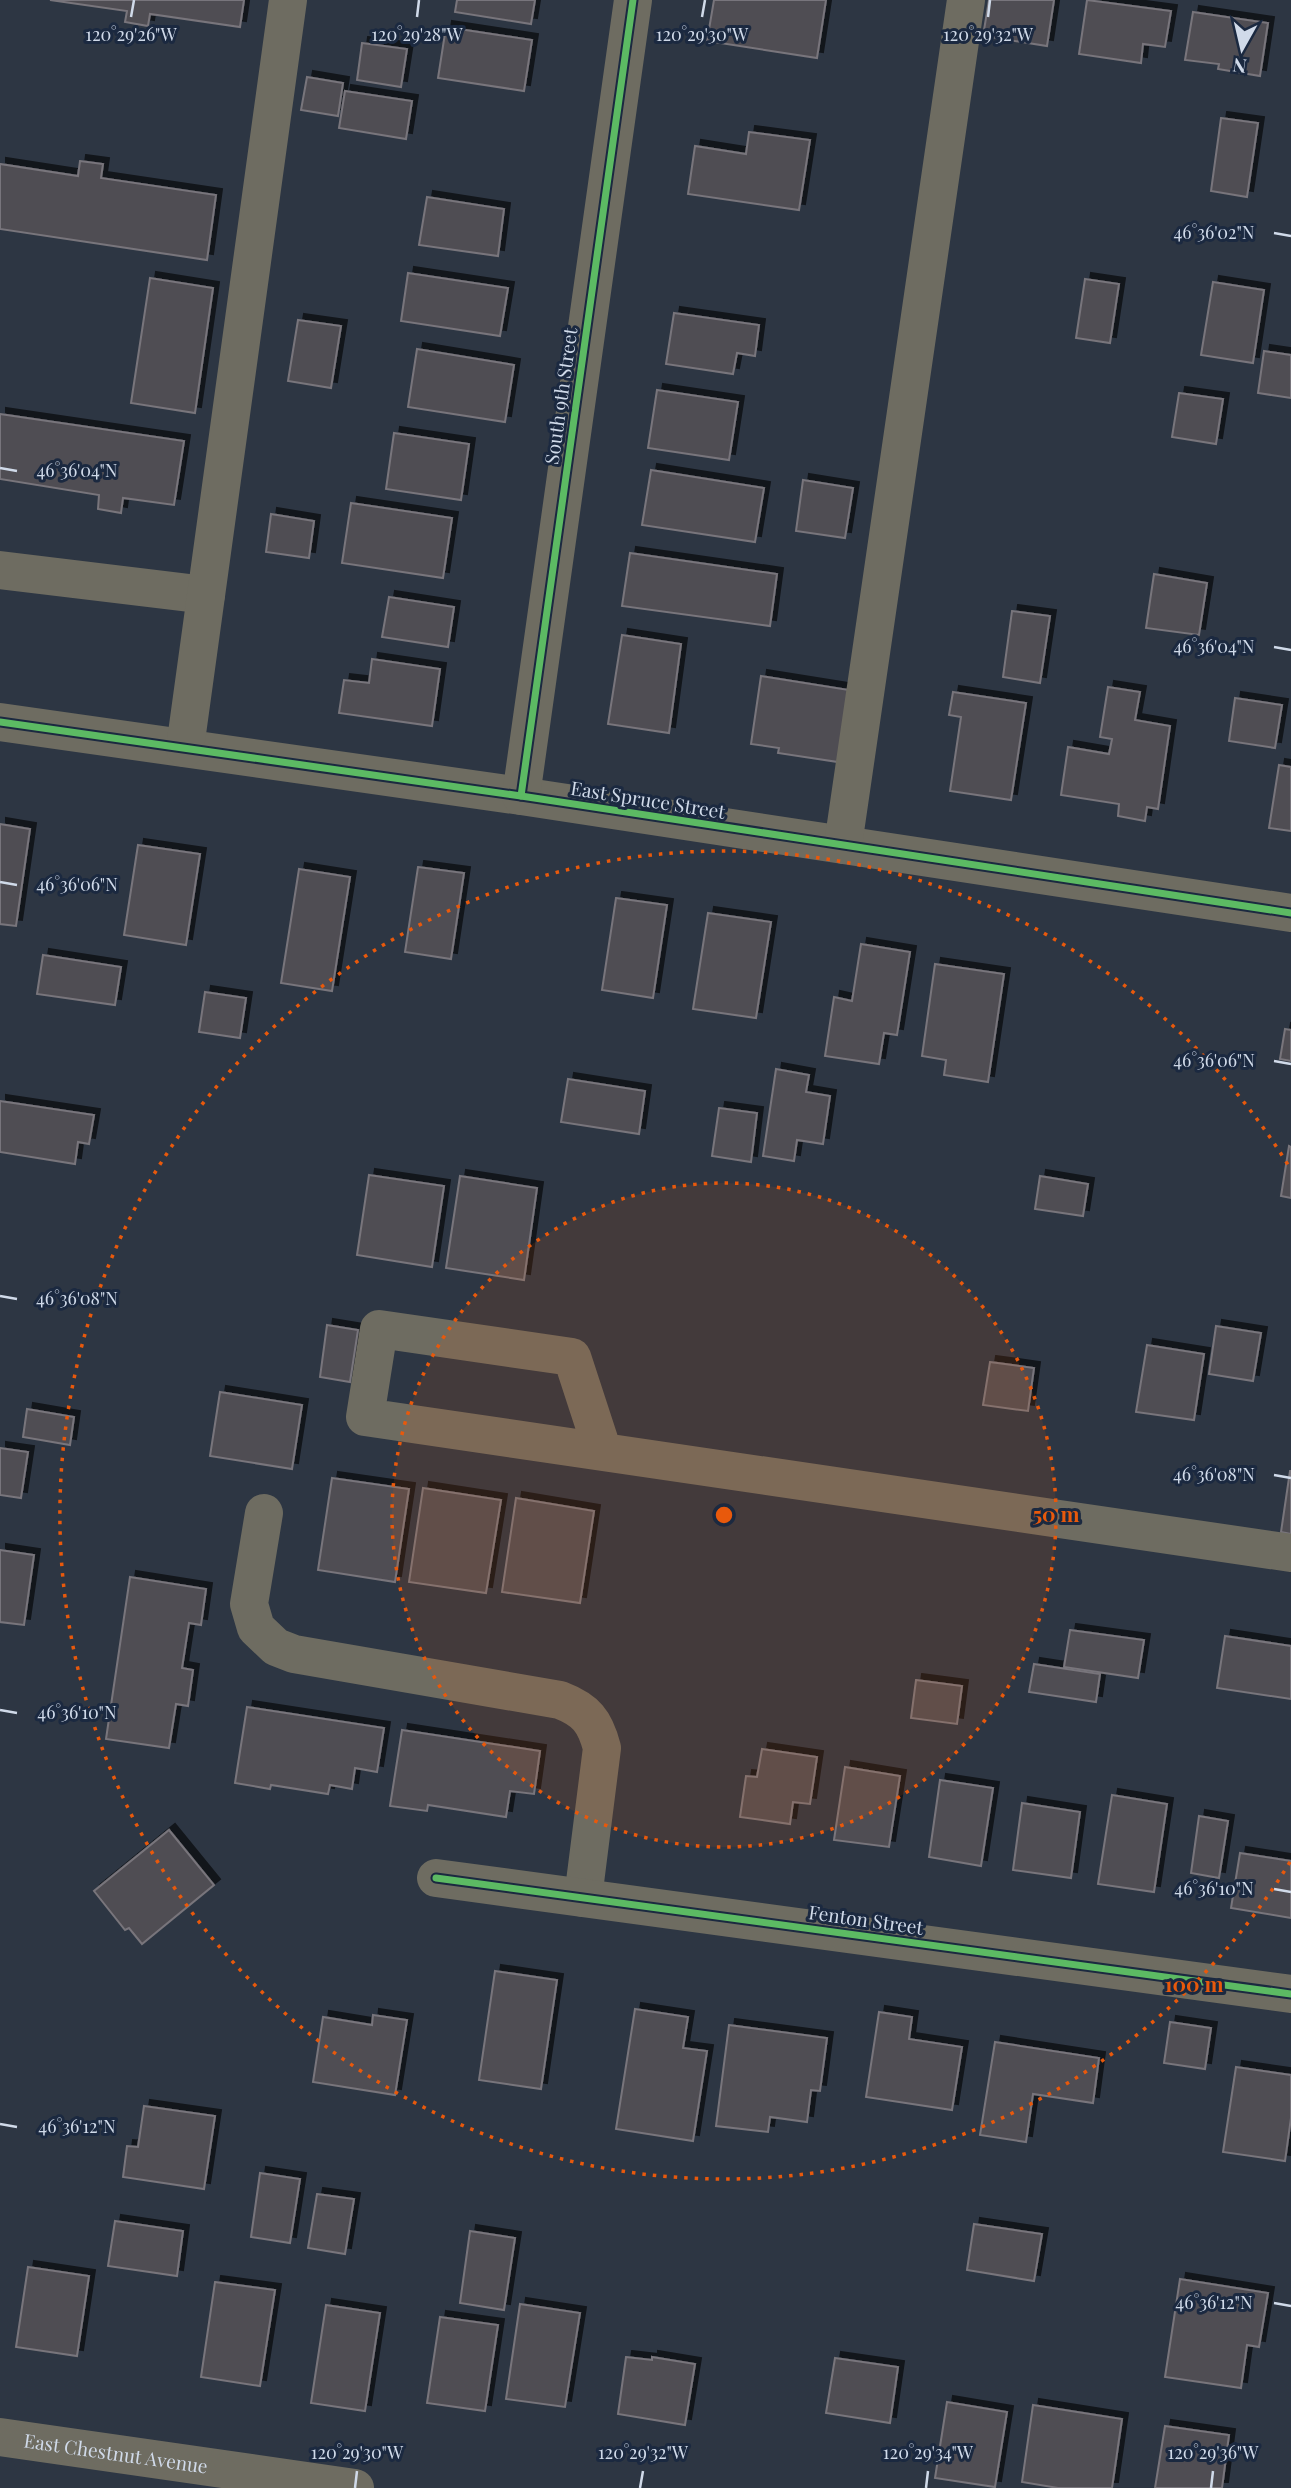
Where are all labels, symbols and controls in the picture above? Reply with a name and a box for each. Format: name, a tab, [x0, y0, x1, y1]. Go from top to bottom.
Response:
north arrow	[1207, 14, 1277, 84]
text: 120°29'26"W	[85, 22, 177, 46]
text: 120°29'28"W	[371, 22, 464, 46]
text: 120°29'30"W	[656, 22, 749, 46]
text: 120°29'32"W	[943, 22, 1034, 46]
text: N	[1231, 53, 1248, 81]
text: 46°36'02"N	[1173, 220, 1255, 244]
street label: South 9th Street	[538, 326, 583, 466]
text: 46°36'04"N	[36, 458, 118, 482]
text: 46°36'04"N	[1173, 634, 1255, 658]
street label: East Spruce Street	[569, 774, 728, 824]
text: 46°36'06"N	[36, 872, 118, 896]
text: 46°36'06"N	[1173, 1048, 1255, 1072]
text: 46°36'08"N	[36, 1286, 118, 1310]
text: 46°36'08"N	[1173, 1462, 1255, 1486]
text: 50 m	[1032, 1499, 1080, 1527]
centre of rings	[712, 1503, 736, 1527]
text: 46°36'10"N	[37, 1700, 117, 1724]
text: 46°36'10"N	[1174, 1876, 1254, 1900]
street label: Fenton Street	[807, 1898, 925, 1940]
text: 100 m	[1164, 1969, 1224, 1997]
text: 46°36'12"N	[38, 2114, 116, 2138]
text: 46°36'12"N	[1175, 2290, 1253, 2314]
street label: East Chestnut Avenue	[22, 2427, 210, 2479]
text: 120°29'30"W	[311, 2440, 404, 2464]
text: 120°29'32"W	[598, 2440, 689, 2464]
text: 120°29'34"W	[883, 2440, 974, 2464]
text: 120°29'36"W	[1168, 2440, 1259, 2464]

